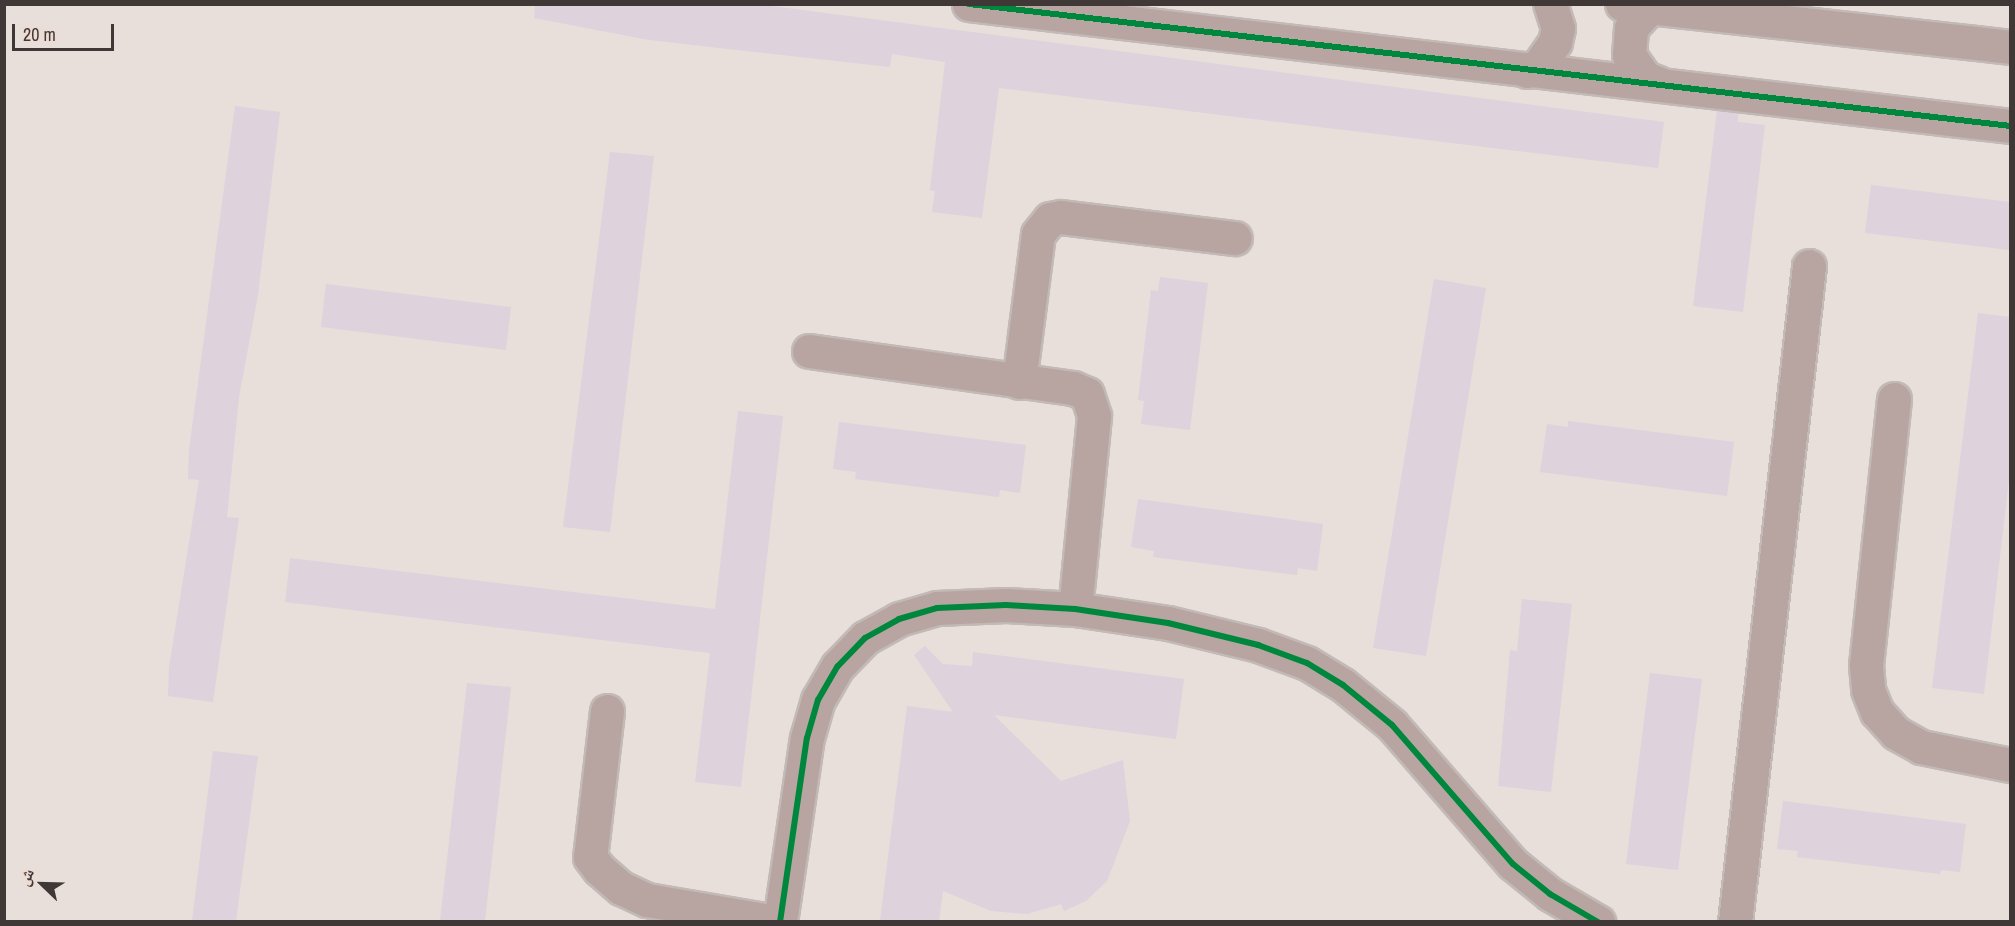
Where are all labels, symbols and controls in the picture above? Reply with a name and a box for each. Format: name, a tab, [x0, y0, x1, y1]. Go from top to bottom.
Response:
scale bar	[15, 12, 117, 50]
text: 20 m	[23, 22, 56, 47]
north arrow	[12, 854, 72, 914]
text: ش	[12, 865, 39, 889]

